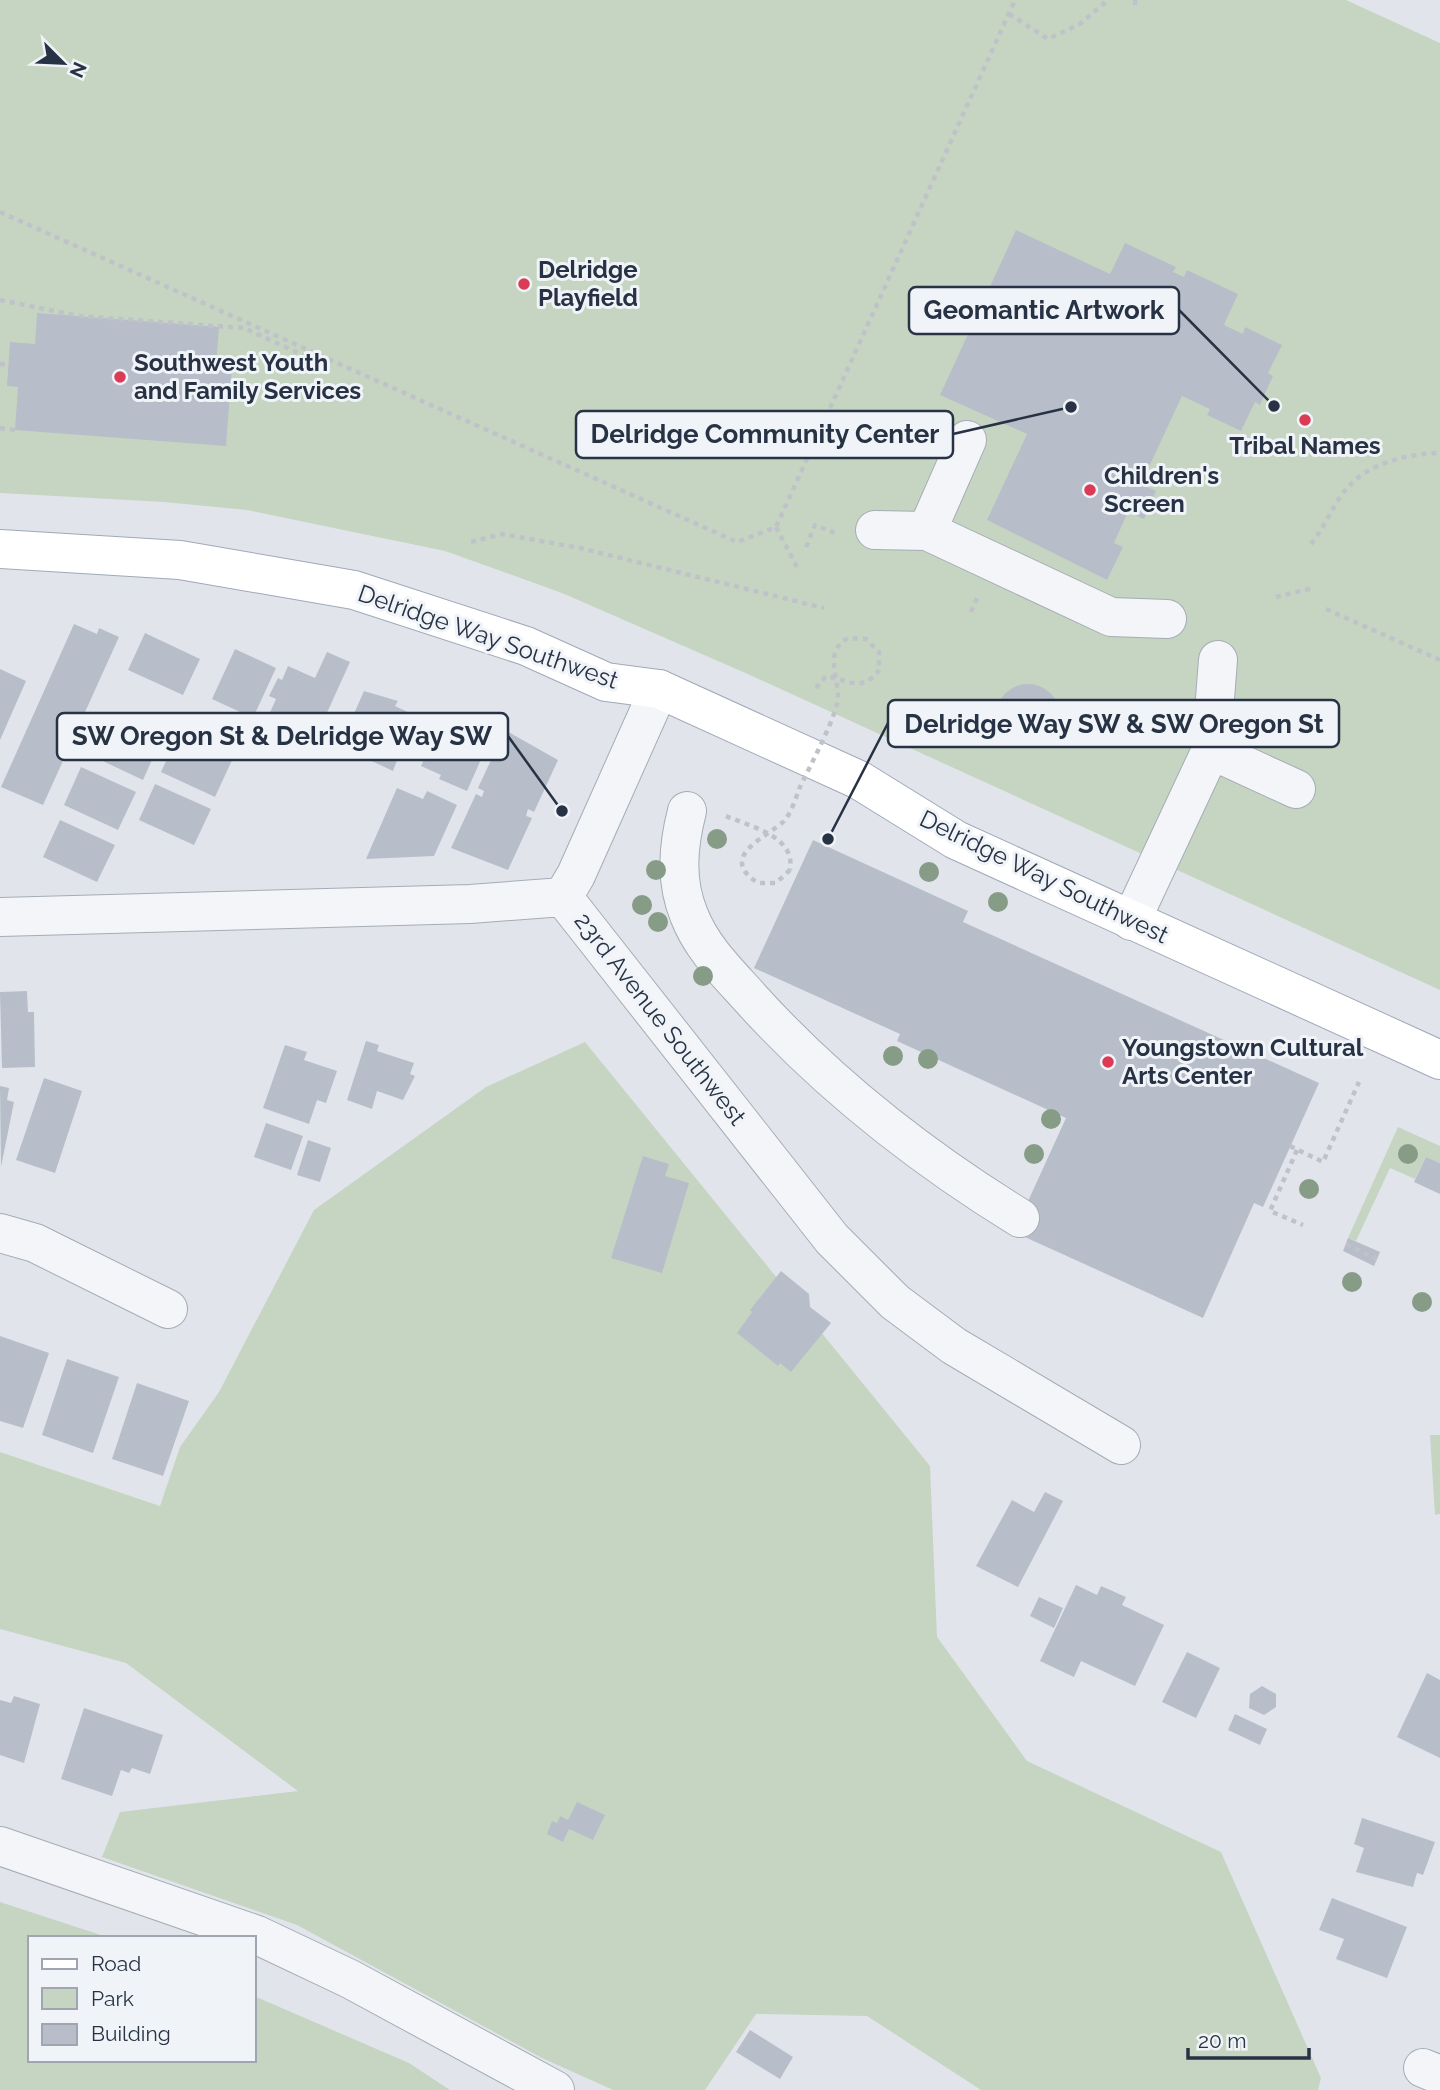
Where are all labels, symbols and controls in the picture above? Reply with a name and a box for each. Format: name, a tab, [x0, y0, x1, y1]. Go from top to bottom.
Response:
north arrow	[28, 28, 98, 98]
text: N	[66, 59, 92, 81]
place label: Delridge Playfield	[538, 255, 638, 312]
marker: Delridge Playfield	[516, 276, 532, 292]
callout: Geomantic Artwork	[909, 287, 1179, 334]
text: Geomantic Artwork	[924, 295, 1165, 325]
place label: Southwest Youth and Family Services	[134, 348, 361, 405]
marker: Southwest Youth and Family Services	[112, 369, 128, 385]
callout: Delridge Community Center	[576, 411, 953, 458]
marker: Tribal Names	[1297, 412, 1313, 428]
text: Delridge Community Center	[591, 419, 939, 449]
place label: Tribal Names	[1229, 431, 1381, 460]
place label: Children's Screen	[1104, 461, 1219, 518]
marker: Children's Screen	[1082, 482, 1098, 498]
street label: Delridge Way Southwest	[354, 578, 622, 695]
callout: Delridge Way SW & SW Oregon St	[888, 700, 1339, 747]
text: Delridge Way SW & SW Oregon St	[904, 709, 1324, 739]
callout: SW Oregon St & Delridge Way SW	[57, 713, 508, 760]
text: SW Oregon St & Delridge Way SW	[72, 721, 493, 751]
street label: Delridge Way Southwest	[915, 804, 1173, 949]
street label: 23rd Avenue Southwest	[568, 907, 752, 1131]
place label: Youngstown Cultural Arts Center	[1122, 1033, 1364, 1090]
marker: Youngstown Cultural Arts Center	[1100, 1054, 1116, 1070]
legend	[28, 1936, 256, 2062]
text: Road	[91, 1951, 141, 1976]
text: Park	[91, 1986, 134, 2011]
scale bar	[1188, 2016, 1309, 2060]
text: Building	[91, 2021, 171, 2046]
text: 20 m	[1198, 2028, 1246, 2053]

